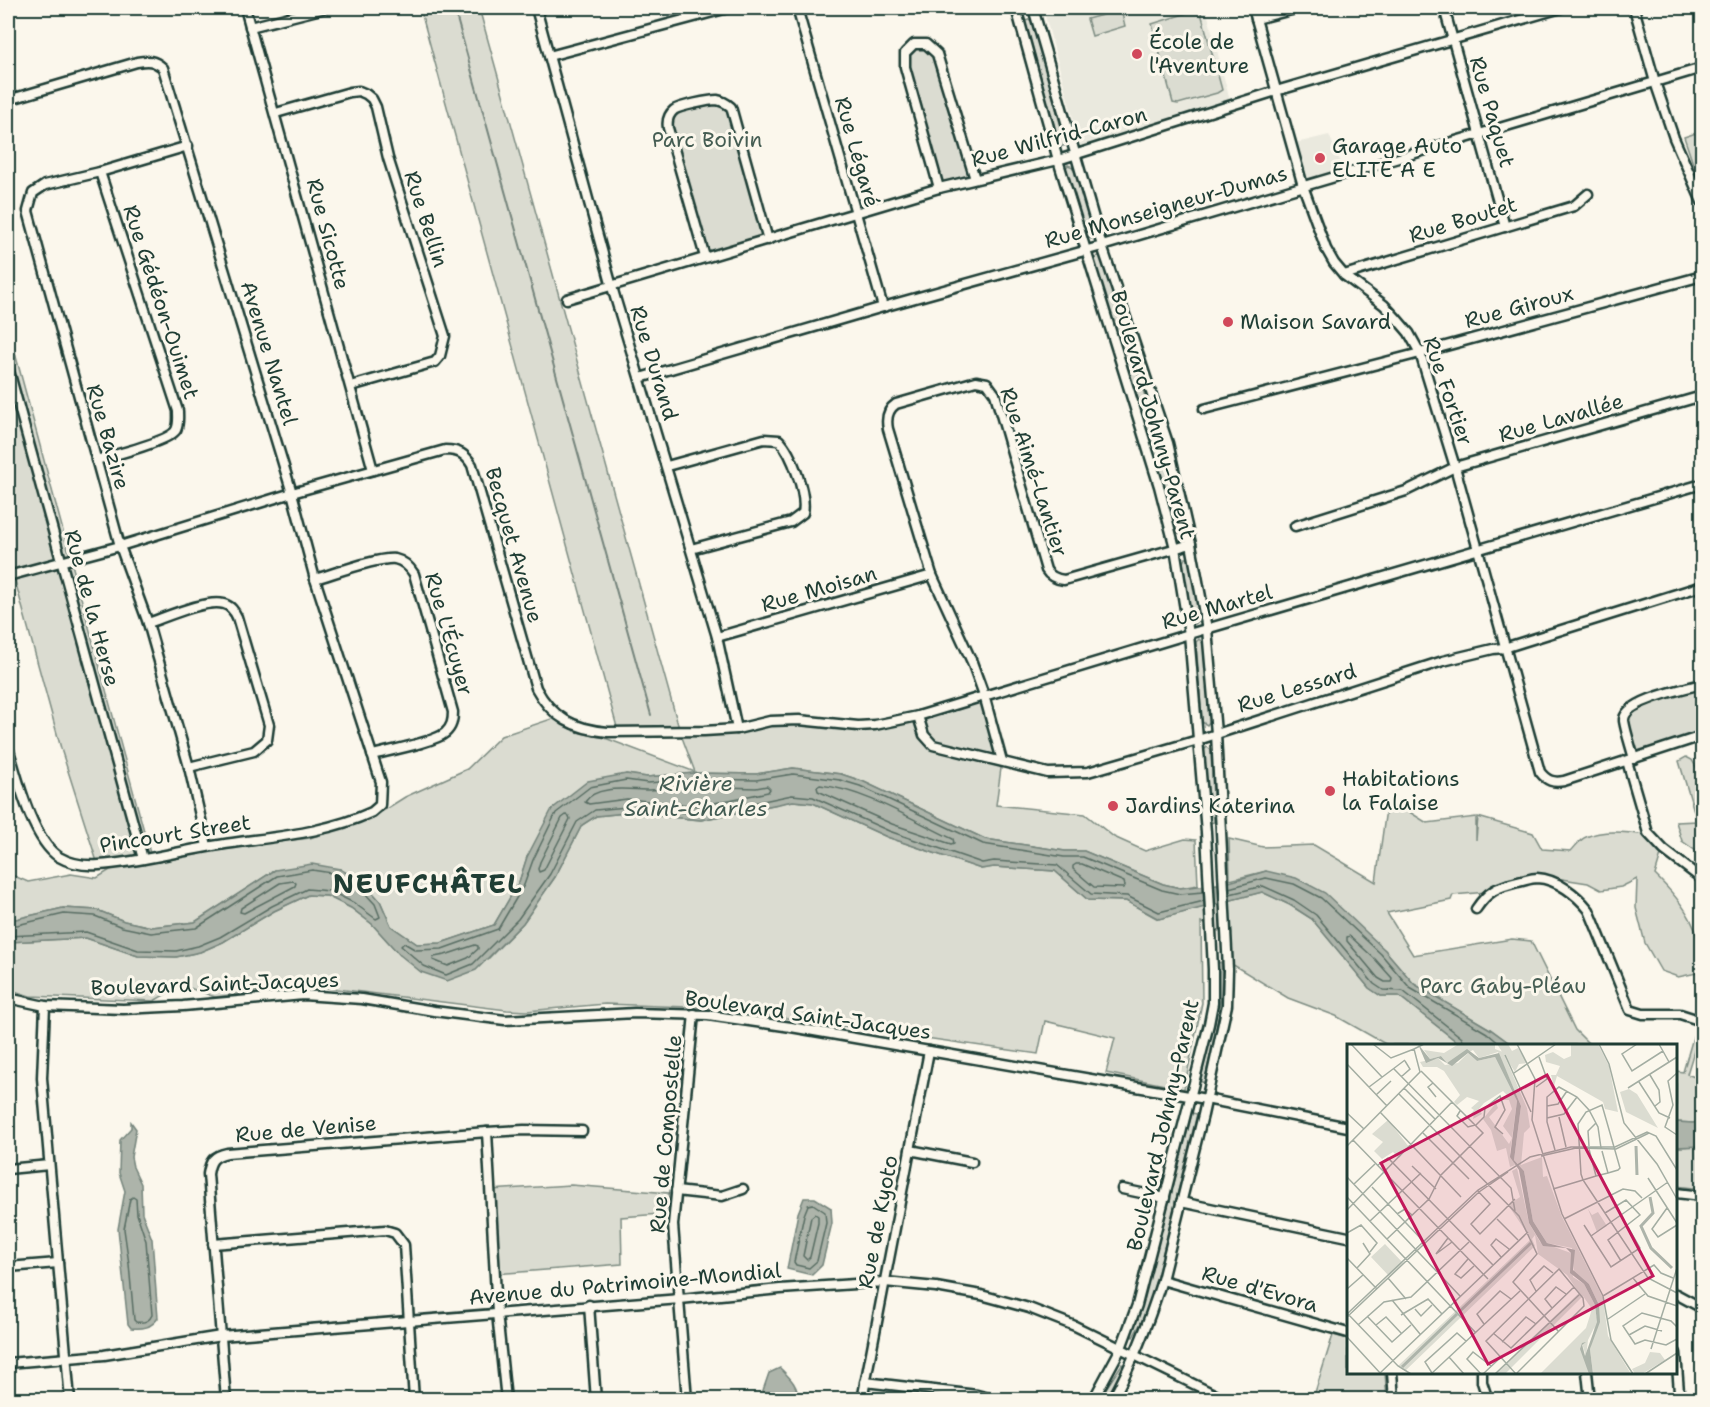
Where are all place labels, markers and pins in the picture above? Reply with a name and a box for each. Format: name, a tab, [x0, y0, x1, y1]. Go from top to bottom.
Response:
place label: École de l'Aventure	[1149, 27, 1249, 80]
marker: École de l'Aventure	[1130, 47, 1144, 61]
place label: Garage Auto ELITE A E	[1332, 132, 1462, 184]
marker: Garage Auto ELITE A E	[1313, 151, 1327, 165]
place label: Maison Savard	[1240, 308, 1391, 336]
marker: Maison Savard	[1221, 315, 1235, 329]
place label: Habitations la Falaise	[1342, 765, 1460, 817]
marker: Habitations la Falaise	[1323, 784, 1337, 798]
place label: Jardins Katerina	[1125, 792, 1295, 820]
marker: Jardins Katerina	[1106, 799, 1120, 813]

